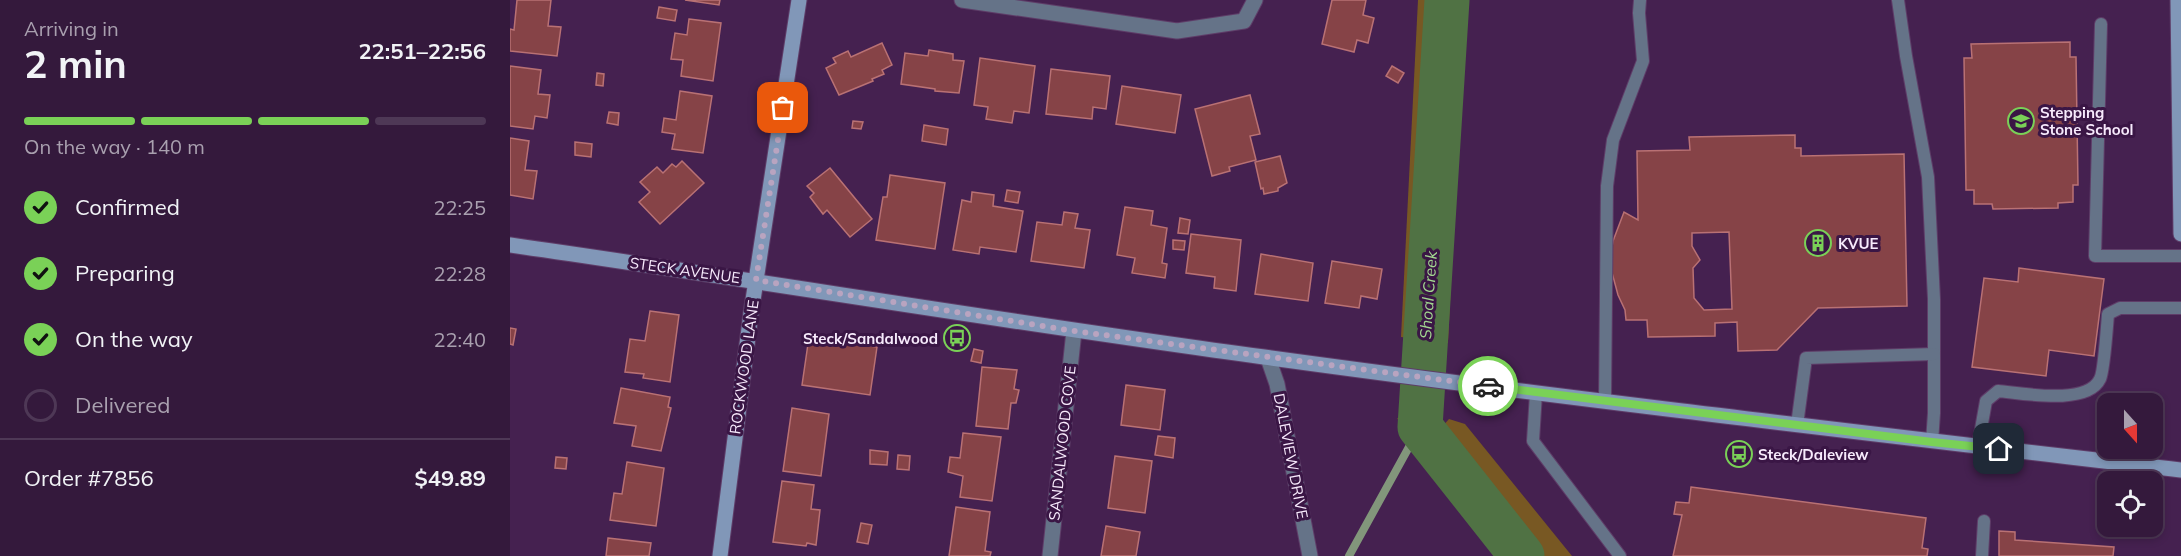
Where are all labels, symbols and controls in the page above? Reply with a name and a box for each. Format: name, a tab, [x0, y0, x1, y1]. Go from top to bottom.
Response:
text: Arriving in	[24, 16, 119, 41]
text: 22:51–22:56	[358, 37, 486, 65]
text: 2 min	[24, 39, 127, 88]
pin	[757, 82, 808, 133]
icon: bag	[766, 91, 799, 124]
place label: Stepping Stone School	[2040, 103, 2133, 139]
school or university icon: Stepping Stone School	[2006, 106, 2036, 136]
text: On the way · 140 m	[24, 134, 205, 159]
icon: check	[24, 191, 57, 224]
text: Confirmed	[75, 193, 180, 221]
text: 22:25	[433, 195, 486, 220]
building icon: KVUE	[1803, 228, 1833, 258]
place label: KVUE	[1838, 234, 1879, 253]
water label: Shoal Creek	[1415, 249, 1441, 340]
street label: STECK AVENUE	[629, 253, 742, 287]
icon: check	[24, 257, 57, 290]
text: Preparing	[75, 259, 175, 287]
text: 22:28	[433, 261, 486, 286]
street label: ROCKWOOD LANE	[725, 299, 763, 435]
icon: check	[24, 323, 57, 356]
bus stop icon: Steck/Sandalwood	[942, 323, 972, 353]
text: On the way	[75, 325, 193, 353]
text: 22:40	[433, 327, 486, 352]
place label: Steck/Sandalwood	[803, 329, 938, 348]
courier	[1458, 356, 1518, 416]
street label: SANDALWOOD COVE	[1044, 364, 1080, 521]
icon: car	[1472, 370, 1505, 403]
text: Delivered	[75, 391, 170, 419]
street label: DALEVIEW DRIVE	[1270, 392, 1313, 521]
north arrow	[2097, 393, 2163, 459]
map controls	[2097, 393, 2163, 537]
pin	[1973, 423, 2024, 474]
icon: home	[1982, 432, 2015, 465]
bus stop icon: Steck/Daleview	[1724, 439, 1754, 469]
place label: Steck/Daleview	[1758, 445, 1869, 464]
text: Order #7856	[24, 464, 154, 492]
text: $49.89	[415, 464, 486, 492]
button: locate	[2097, 471, 2163, 537]

